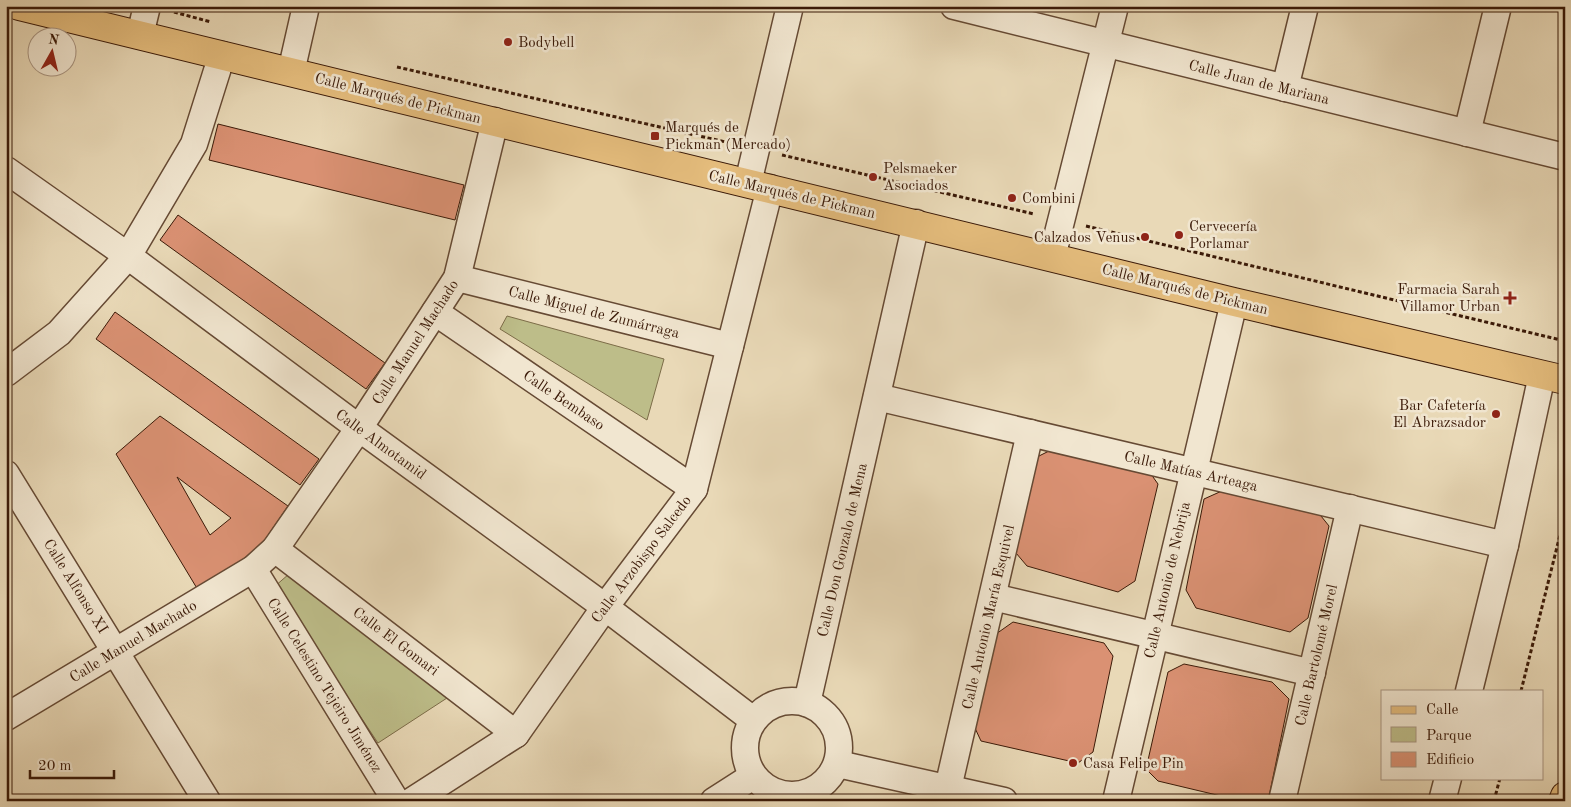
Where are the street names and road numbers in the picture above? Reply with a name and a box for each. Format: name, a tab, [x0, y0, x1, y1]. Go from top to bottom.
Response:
street label: Calle Juan de Mariana	[1187, 59, 1331, 108]
street label: Calle Marqués de Pickman	[313, 72, 482, 127]
street label: Calle Marqués de Pickman	[707, 169, 877, 222]
street label: Calle Marqués de Pickman	[1100, 263, 1269, 318]
street label: Calle Manuel Machado	[370, 278, 462, 408]
street label: Calle Miguel de Zumárraga	[507, 285, 681, 342]
street label: Calle Bembaso	[520, 368, 607, 434]
street label: Calle Almotamid	[332, 407, 428, 483]
street label: Calle Matías Arteaga	[1122, 450, 1260, 495]
street label: Calle Don Gonzalo de Mena	[816, 461, 871, 639]
street label: Calle Arzobispo Salcedo	[589, 493, 695, 626]
street label: Calle Antonio de Nebrija	[1143, 500, 1194, 660]
street label: Calle Antonio María Esquivel	[961, 524, 1018, 711]
street label: Calle Alfonso XI	[40, 537, 110, 637]
street label: Calle Bartolomé Morel	[1294, 583, 1341, 728]
street label: Calle Celestino Tejeiro Jiménez	[264, 596, 384, 776]
street label: Calle Manuel Machado	[68, 598, 200, 686]
street label: Calle El Gomari	[349, 605, 441, 679]

